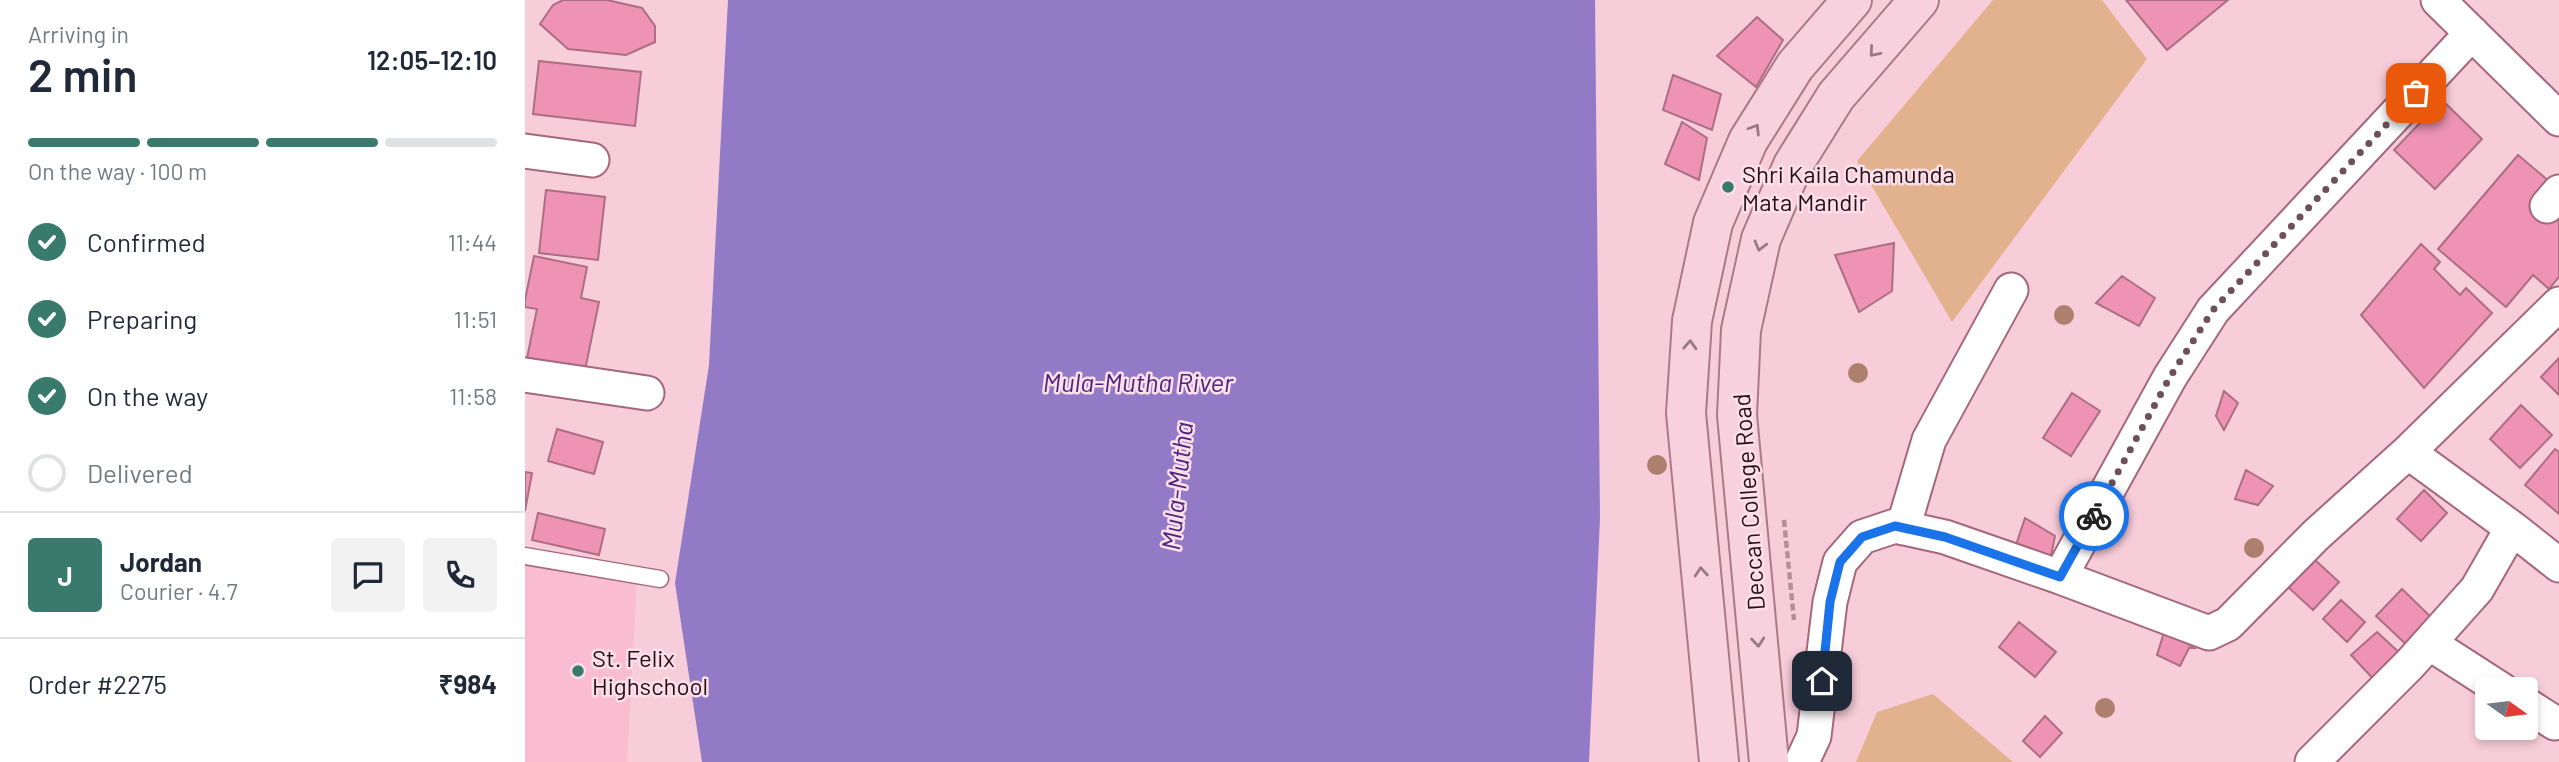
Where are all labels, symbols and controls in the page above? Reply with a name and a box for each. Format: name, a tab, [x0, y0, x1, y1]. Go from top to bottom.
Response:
text: Arriving in	[28, 20, 129, 48]
one-way arrow	[1870, 43, 1882, 56]
text: 12:05–12:10	[367, 44, 497, 75]
text: 2 min	[28, 46, 137, 101]
pin	[2386, 63, 2446, 123]
icon: bag	[2397, 74, 2435, 112]
one-way arrow	[1747, 124, 1760, 137]
text: On the way · 100 m	[28, 157, 207, 185]
place label: Shri Kaila Chamunda Mata Mandir	[1742, 159, 1955, 216]
marker: Shri Kaila Chamunda Mata Mandir	[1720, 179, 1736, 195]
icon: check	[28, 223, 66, 261]
text: Confirmed	[87, 226, 206, 257]
text: 11:44	[448, 228, 497, 256]
one-way arrow	[1754, 240, 1768, 252]
icon: check	[28, 300, 66, 338]
text: Preparing	[87, 303, 197, 334]
text: 11:51	[454, 305, 497, 333]
one-way arrow	[1683, 340, 1698, 351]
water label: Mula-Mutha River	[1043, 366, 1234, 397]
icon: check	[28, 377, 66, 415]
text: On the way	[87, 380, 208, 411]
text: 11:58	[449, 382, 497, 410]
street label: Deccan College Road	[1726, 393, 1770, 611]
water label: Mula-Mutha	[1154, 420, 1198, 552]
text: Delivered	[87, 457, 193, 488]
courier	[2059, 481, 2129, 551]
icon: bike	[2075, 497, 2113, 535]
button: chat	[331, 538, 405, 612]
button: phone	[423, 538, 497, 612]
text: Jordan	[120, 546, 202, 577]
text: J	[57, 560, 73, 591]
one-way arrow	[1694, 566, 1709, 578]
text: Courier · 4.7	[120, 577, 238, 605]
one-way arrow	[1750, 637, 1765, 648]
place label: St. Felix Highschool	[592, 643, 708, 700]
pin	[1792, 651, 1852, 711]
icon: home	[1803, 662, 1841, 700]
marker: St. Felix Highschool	[570, 663, 586, 679]
text: Order #2275	[28, 668, 167, 699]
text: ₹984	[439, 668, 497, 699]
north arrow	[2475, 677, 2537, 740]
map controls	[2475, 677, 2538, 740]

